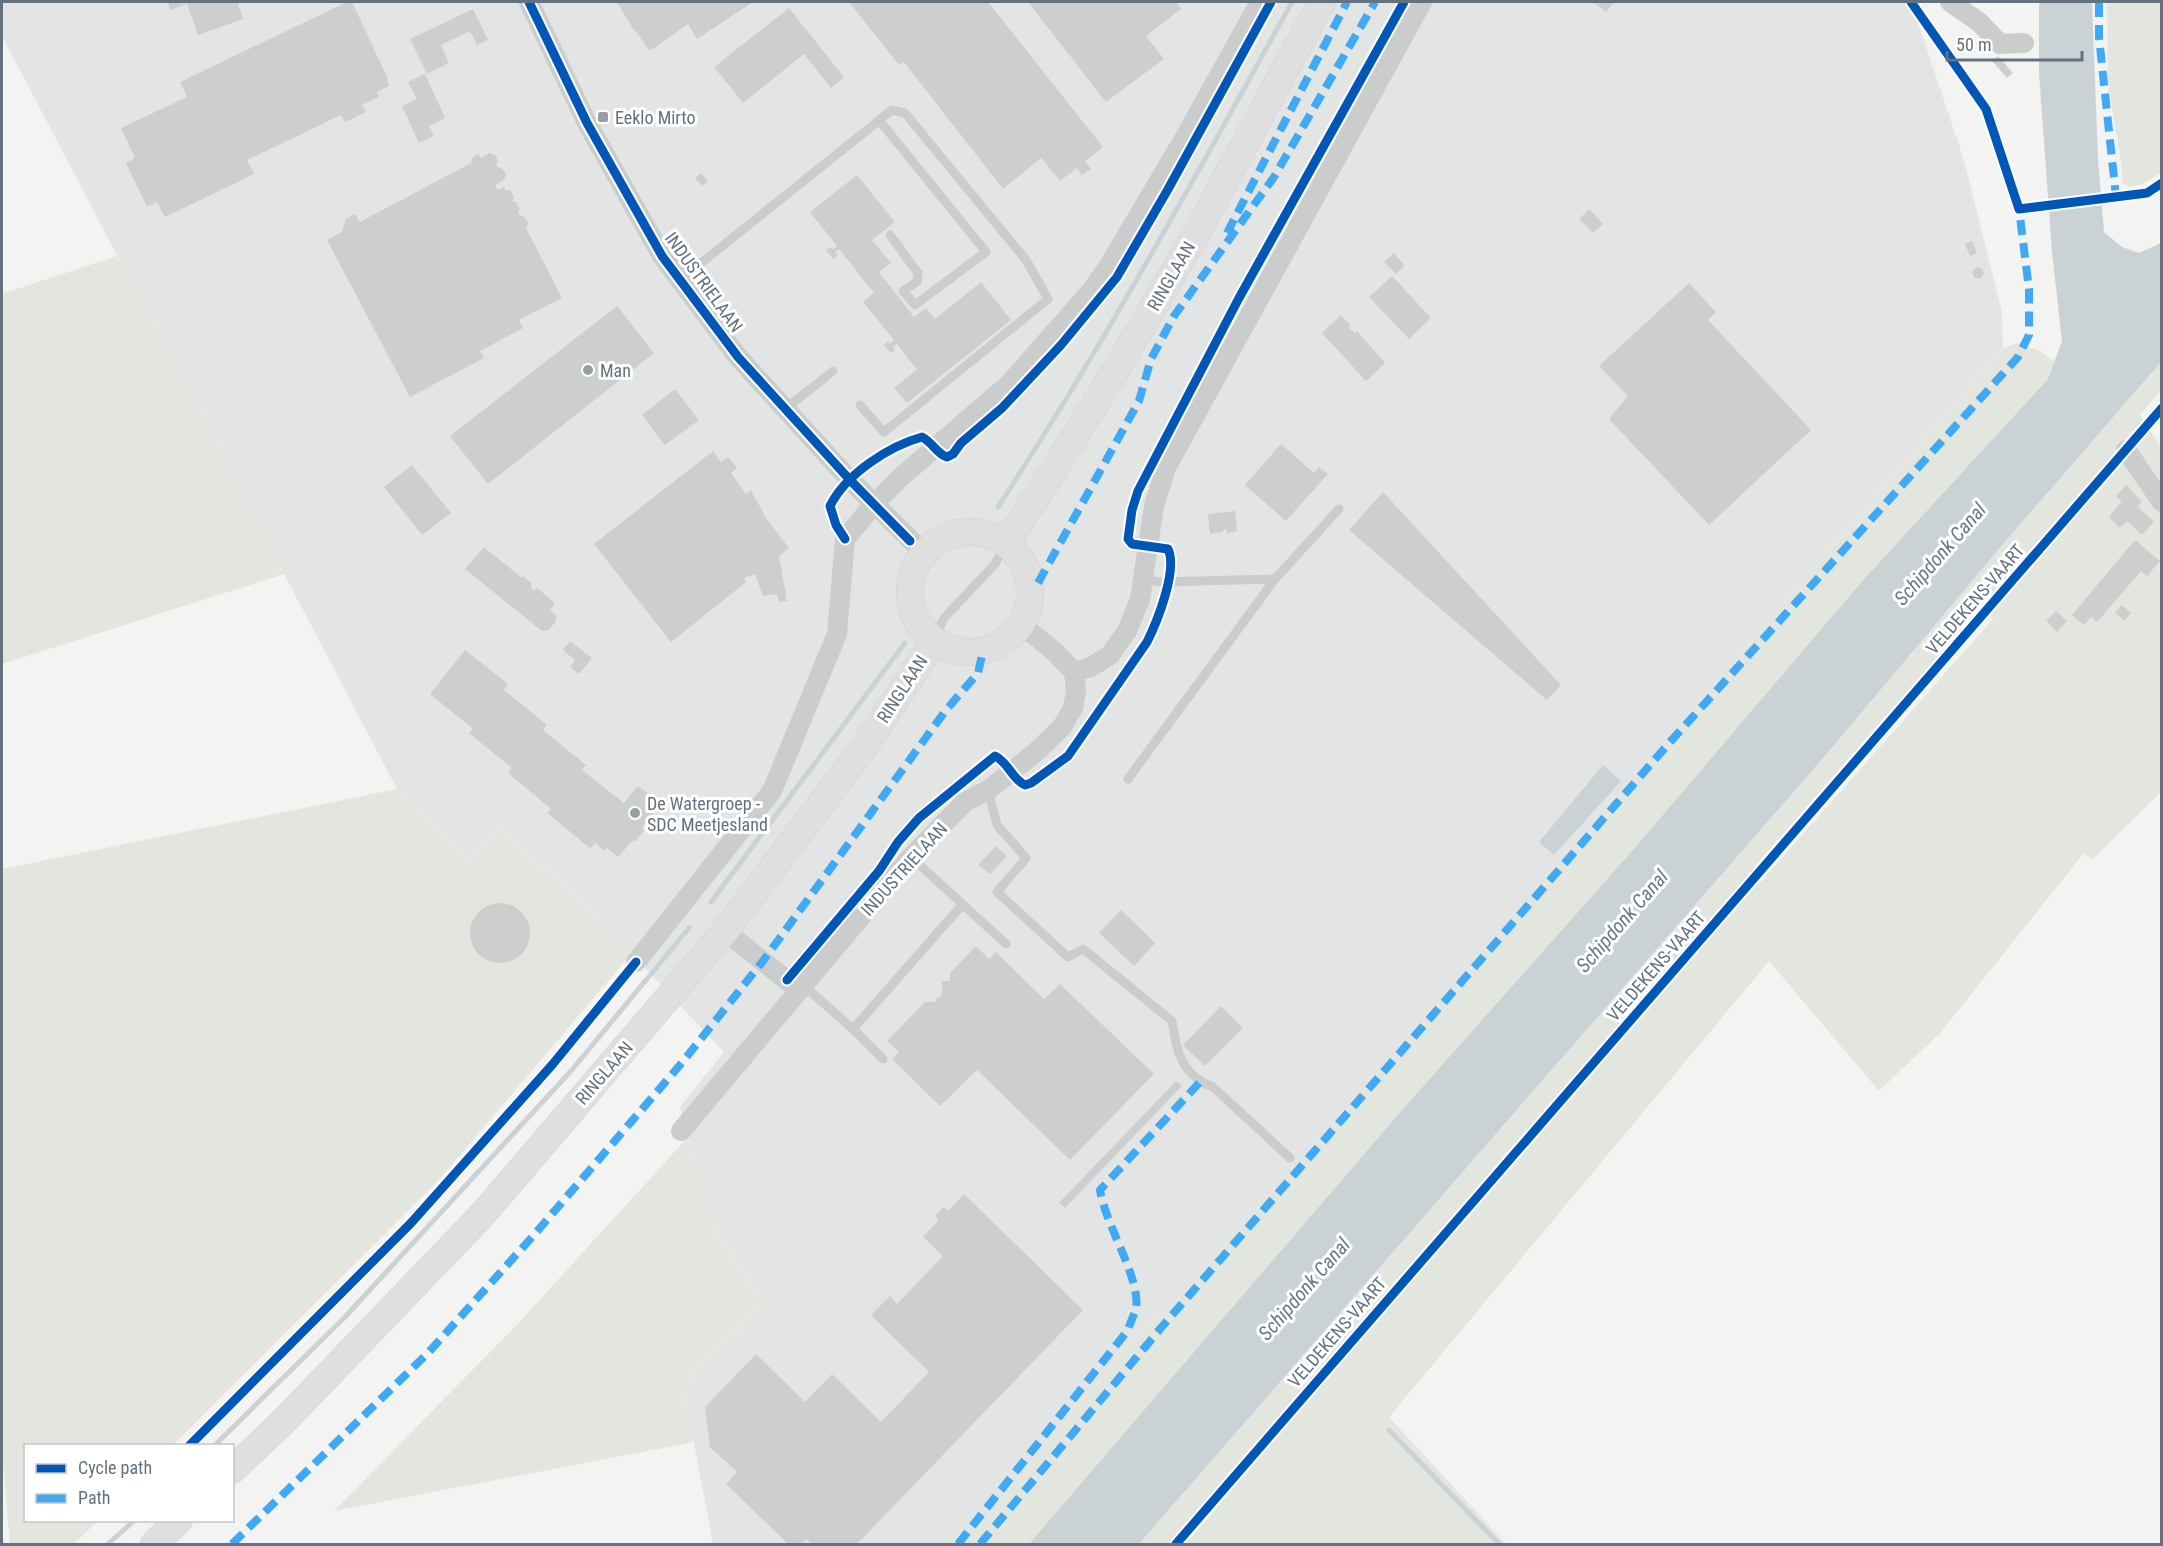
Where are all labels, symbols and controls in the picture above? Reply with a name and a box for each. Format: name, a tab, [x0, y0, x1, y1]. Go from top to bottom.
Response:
scale bar	[1947, 24, 2082, 62]
text: 50 m	[1956, 34, 1991, 55]
place label: Eeklo Mirto	[615, 107, 695, 128]
marker: Eeklo Mirto	[596, 110, 610, 124]
street label: INDUSTRIELAAN	[661, 228, 747, 336]
street label: RINGLAAN	[1143, 238, 1199, 314]
place label: Man	[600, 360, 631, 381]
marker: Man	[581, 363, 595, 377]
water label: Schipdonk Canal	[1889, 497, 1991, 610]
street label: VELDEKENS-VAART	[1921, 540, 2029, 658]
street label: RINGLAAN	[872, 651, 932, 727]
place label: De Watergroep - SDC Meetjesland	[647, 793, 768, 835]
marker: De Watergroep - SDC Meetjesland	[628, 806, 642, 820]
street label: INDUSTRIELAAN	[857, 818, 951, 920]
water label: Schipdonk Canal	[1571, 864, 1673, 977]
street label: VELDEKENS-VAART	[1602, 907, 1710, 1025]
street label: RINGLAAN	[571, 1037, 637, 1109]
water label: Schipdonk Canal	[1253, 1232, 1355, 1345]
street label: VELDEKENS-VAART	[1283, 1273, 1391, 1391]
legend	[24, 1444, 234, 1522]
text: Cycle path	[78, 1457, 152, 1478]
text: Path	[78, 1487, 111, 1508]

